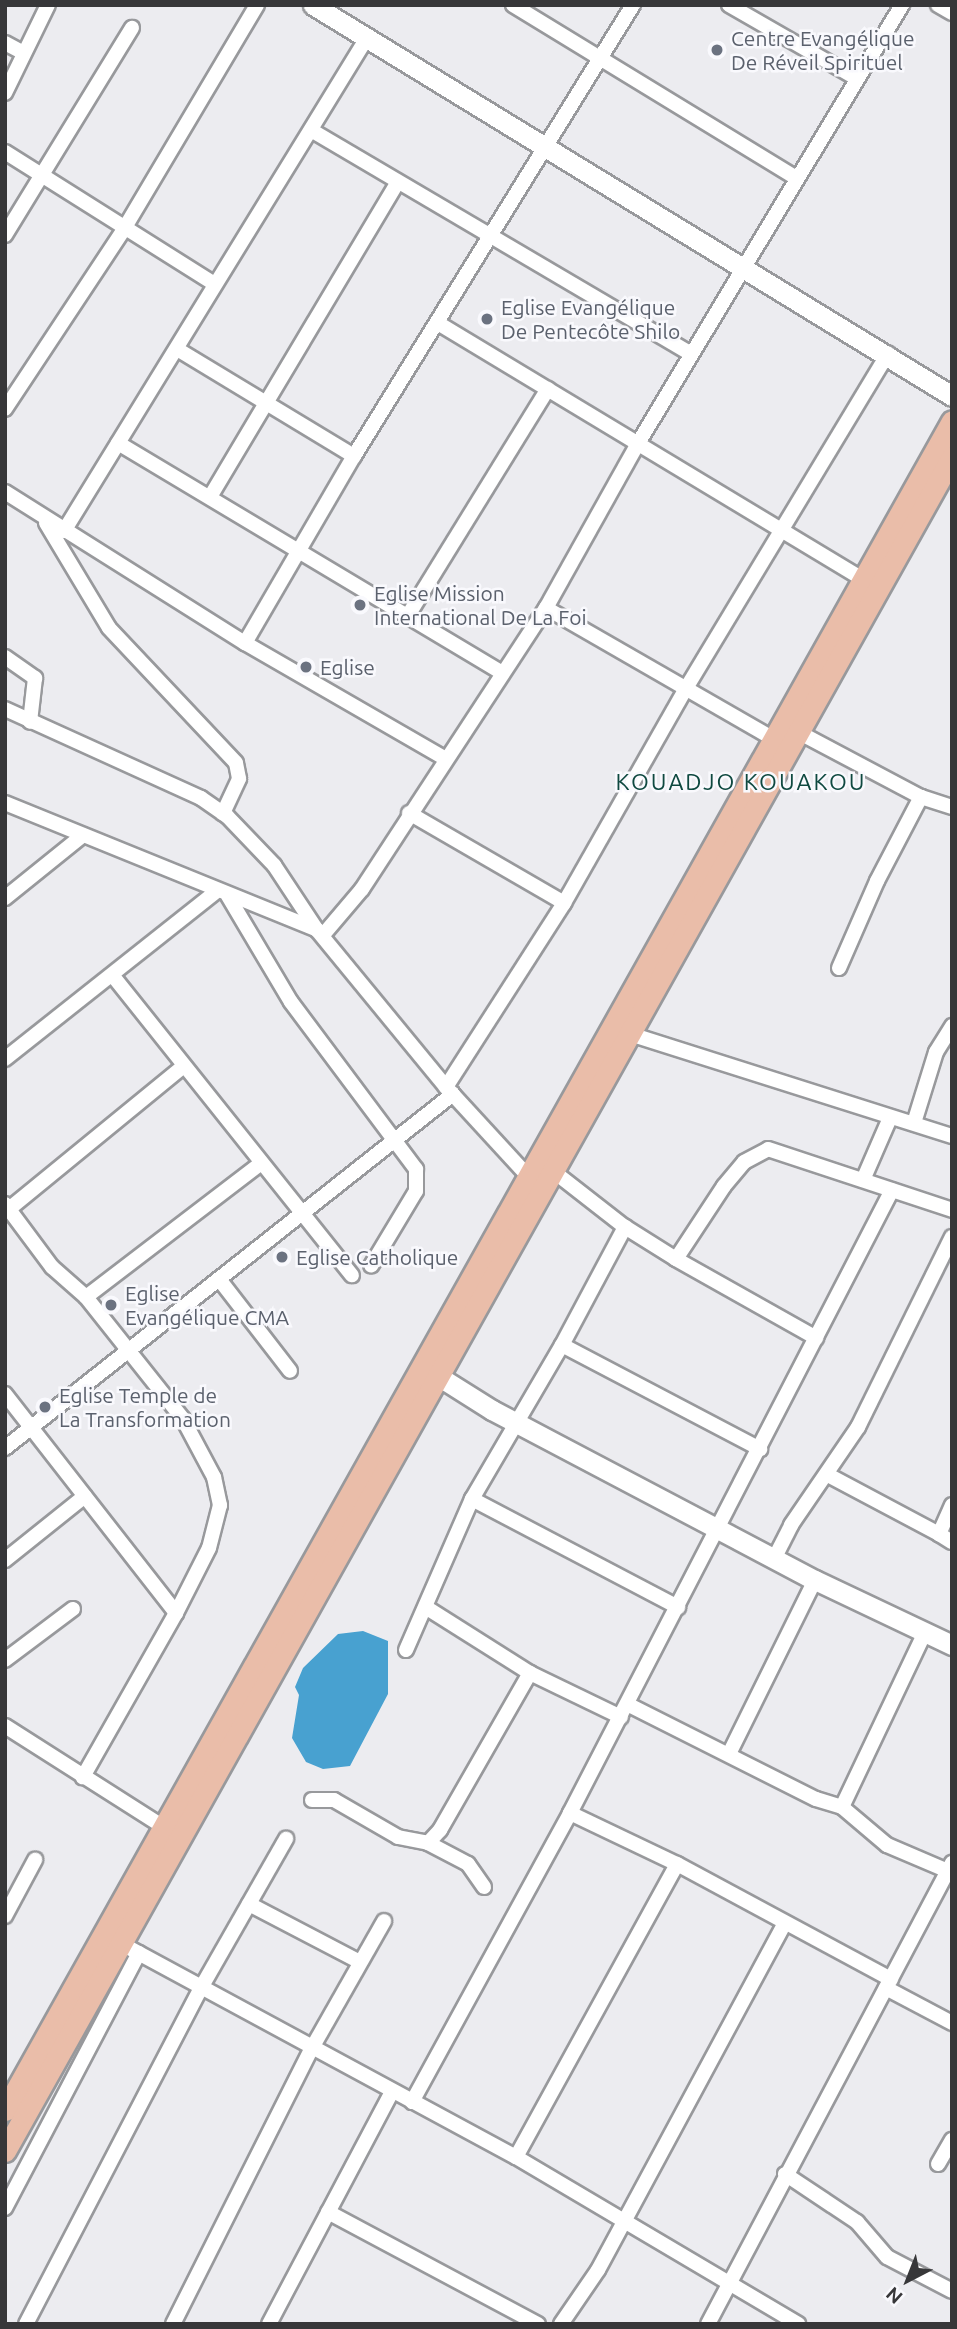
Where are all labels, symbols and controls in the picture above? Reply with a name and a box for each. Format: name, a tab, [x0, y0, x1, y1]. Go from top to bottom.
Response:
place label: Centre Evangélique De Réveil Spirituel	[731, 25, 915, 75]
marker: Centre Evangélique De Réveil Spirituel	[709, 42, 725, 58]
place label: Eglise Evangélique De Pentecôte Shilo	[501, 294, 680, 344]
marker: Eglise Evangélique De Pentecôte Shilo	[479, 311, 495, 327]
place label: Eglise Mission International De La Foi	[374, 580, 587, 630]
marker: Eglise Mission International De La Foi	[352, 597, 368, 613]
place label: Eglise	[320, 654, 375, 680]
marker: Eglise	[298, 659, 314, 675]
district label: KOUADJO KOUAKOU	[617, 768, 865, 796]
place label: Eglise Catholique	[296, 1244, 458, 1270]
marker: Eglise Catholique	[274, 1249, 290, 1265]
place label: Eglise Evangélique CMA	[125, 1280, 289, 1330]
marker: Eglise Evangélique CMA	[103, 1297, 119, 1313]
place label: Eglise Temple de La Transformation	[59, 1382, 231, 1432]
marker: Eglise Temple de La Transformation	[37, 1399, 53, 1415]
north arrow	[873, 2245, 943, 2315]
text: N	[881, 2283, 907, 2309]

